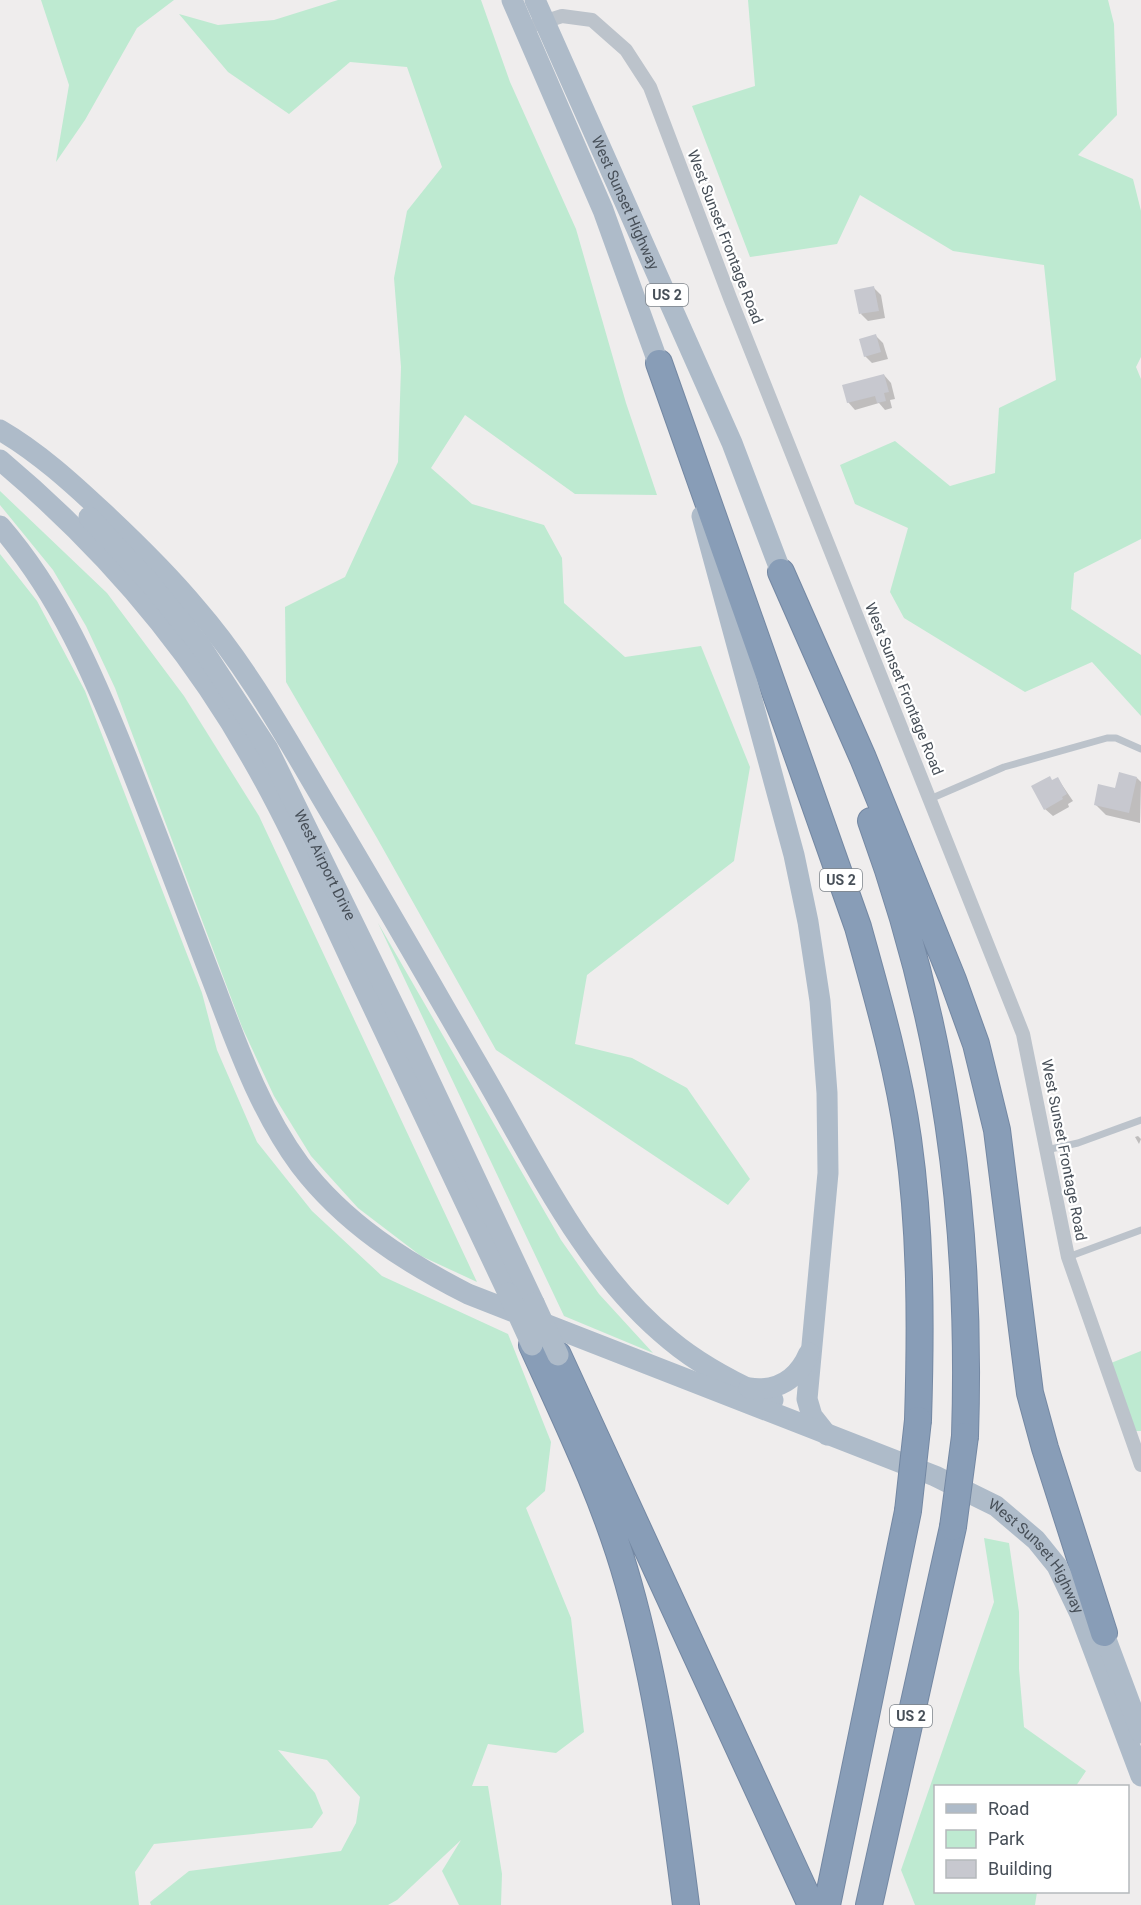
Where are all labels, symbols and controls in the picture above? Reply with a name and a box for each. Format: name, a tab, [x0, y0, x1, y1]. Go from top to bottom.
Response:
street label: West Sunset Highway	[588, 133, 663, 273]
street label: West Sunset Frontage Road	[684, 148, 766, 326]
road number: US 2	[646, 284, 688, 306]
street label: West Sunset Frontage Road	[861, 600, 947, 778]
street label: West Airport Drive	[290, 807, 359, 923]
road number: US 2	[820, 869, 862, 891]
street label: West Sunset Frontage Road	[1038, 1058, 1090, 1242]
street label: West Sunset Highway	[986, 1495, 1087, 1616]
road number: US 2	[890, 1705, 932, 1727]
legend	[934, 1785, 1129, 1893]
text: Road	[988, 1798, 1029, 1819]
text: Park	[988, 1828, 1025, 1849]
text: Building	[988, 1858, 1052, 1879]

